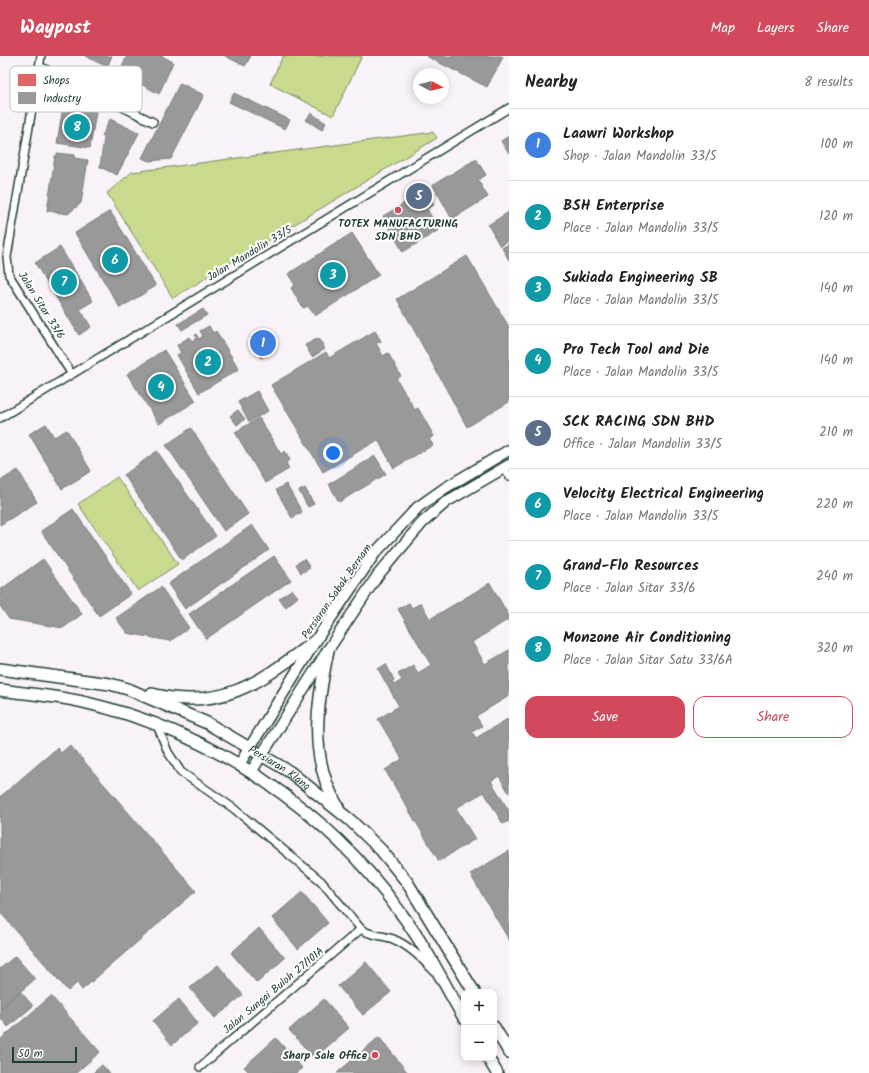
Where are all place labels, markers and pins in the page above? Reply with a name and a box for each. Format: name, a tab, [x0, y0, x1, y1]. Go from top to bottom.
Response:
pin: 8	[64, 112, 90, 142]
pin: 5	[406, 181, 432, 211]
marker: TOTEX MANUFACTURING SDN BHD	[393, 205, 403, 215]
place label: TOTEX MANUFACTURING SDN BHD	[338, 215, 458, 246]
pin: 6	[102, 245, 128, 275]
pin: 3	[320, 260, 346, 290]
pin: 7	[51, 267, 77, 297]
pin: 1	[250, 328, 276, 358]
pin: 2	[195, 347, 221, 377]
pin: 4	[148, 372, 174, 402]
place label: Sharp Sale Office	[283, 1047, 368, 1065]
marker: Sharp Sale Office	[370, 1050, 380, 1060]

